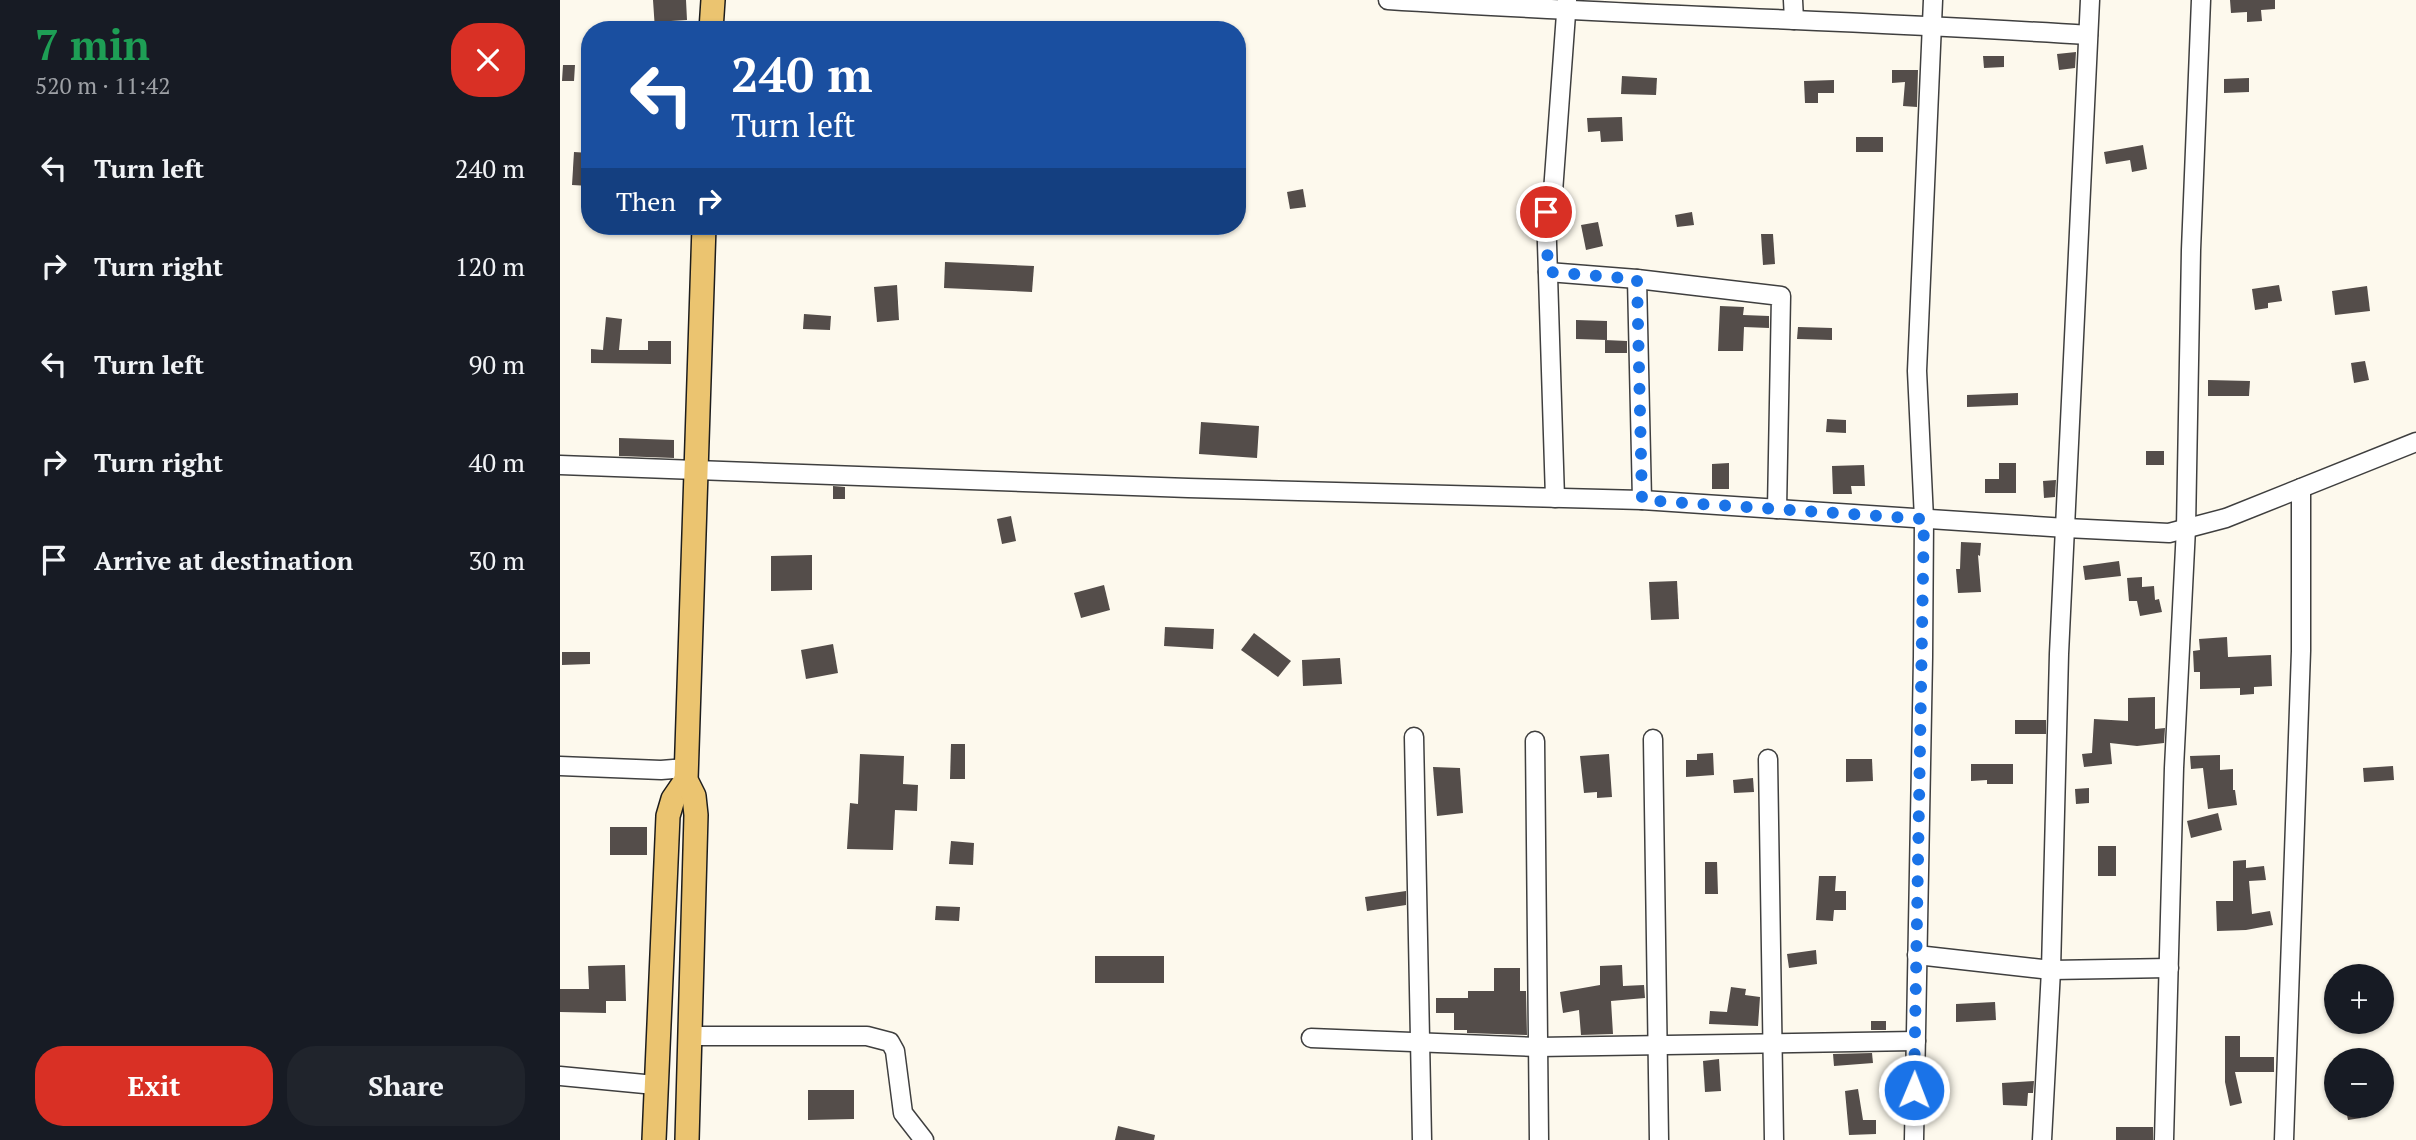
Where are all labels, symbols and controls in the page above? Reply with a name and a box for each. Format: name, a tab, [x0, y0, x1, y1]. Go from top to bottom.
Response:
text: 7 min	[35, 16, 150, 72]
button: close	[451, 23, 525, 97]
text: 240 m	[731, 41, 873, 106]
icon: left	[616, 49, 707, 140]
text: 520 m · 11:42	[35, 70, 170, 101]
text: Turn left	[731, 104, 855, 146]
icon: left	[35, 149, 73, 187]
text: Turn left	[94, 151, 204, 185]
text: 240 m	[455, 151, 525, 185]
icon: right	[690, 182, 728, 220]
pin	[1516, 182, 1576, 242]
text: Then	[616, 184, 676, 218]
icon: arrive	[1527, 193, 1565, 231]
icon: right	[35, 247, 73, 285]
text: Turn right	[94, 249, 223, 283]
text: 120 m	[455, 249, 525, 283]
icon: left	[35, 345, 73, 383]
text: Turn left	[94, 347, 204, 381]
text: 90 m	[469, 347, 525, 381]
icon: right	[35, 443, 73, 481]
text: Turn right	[94, 445, 223, 479]
text: 40 m	[469, 445, 525, 479]
icon: arrive	[35, 541, 73, 579]
text: Arrive at destination	[94, 543, 353, 577]
text: 30 m	[469, 543, 525, 577]
map controls	[2324, 964, 2394, 1118]
button: +	[2324, 964, 2394, 1034]
button: Exit	[35, 1046, 273, 1126]
button: Share	[287, 1046, 525, 1126]
button: −	[2324, 1048, 2394, 1118]
position arrow	[1877, 1053, 1951, 1127]

